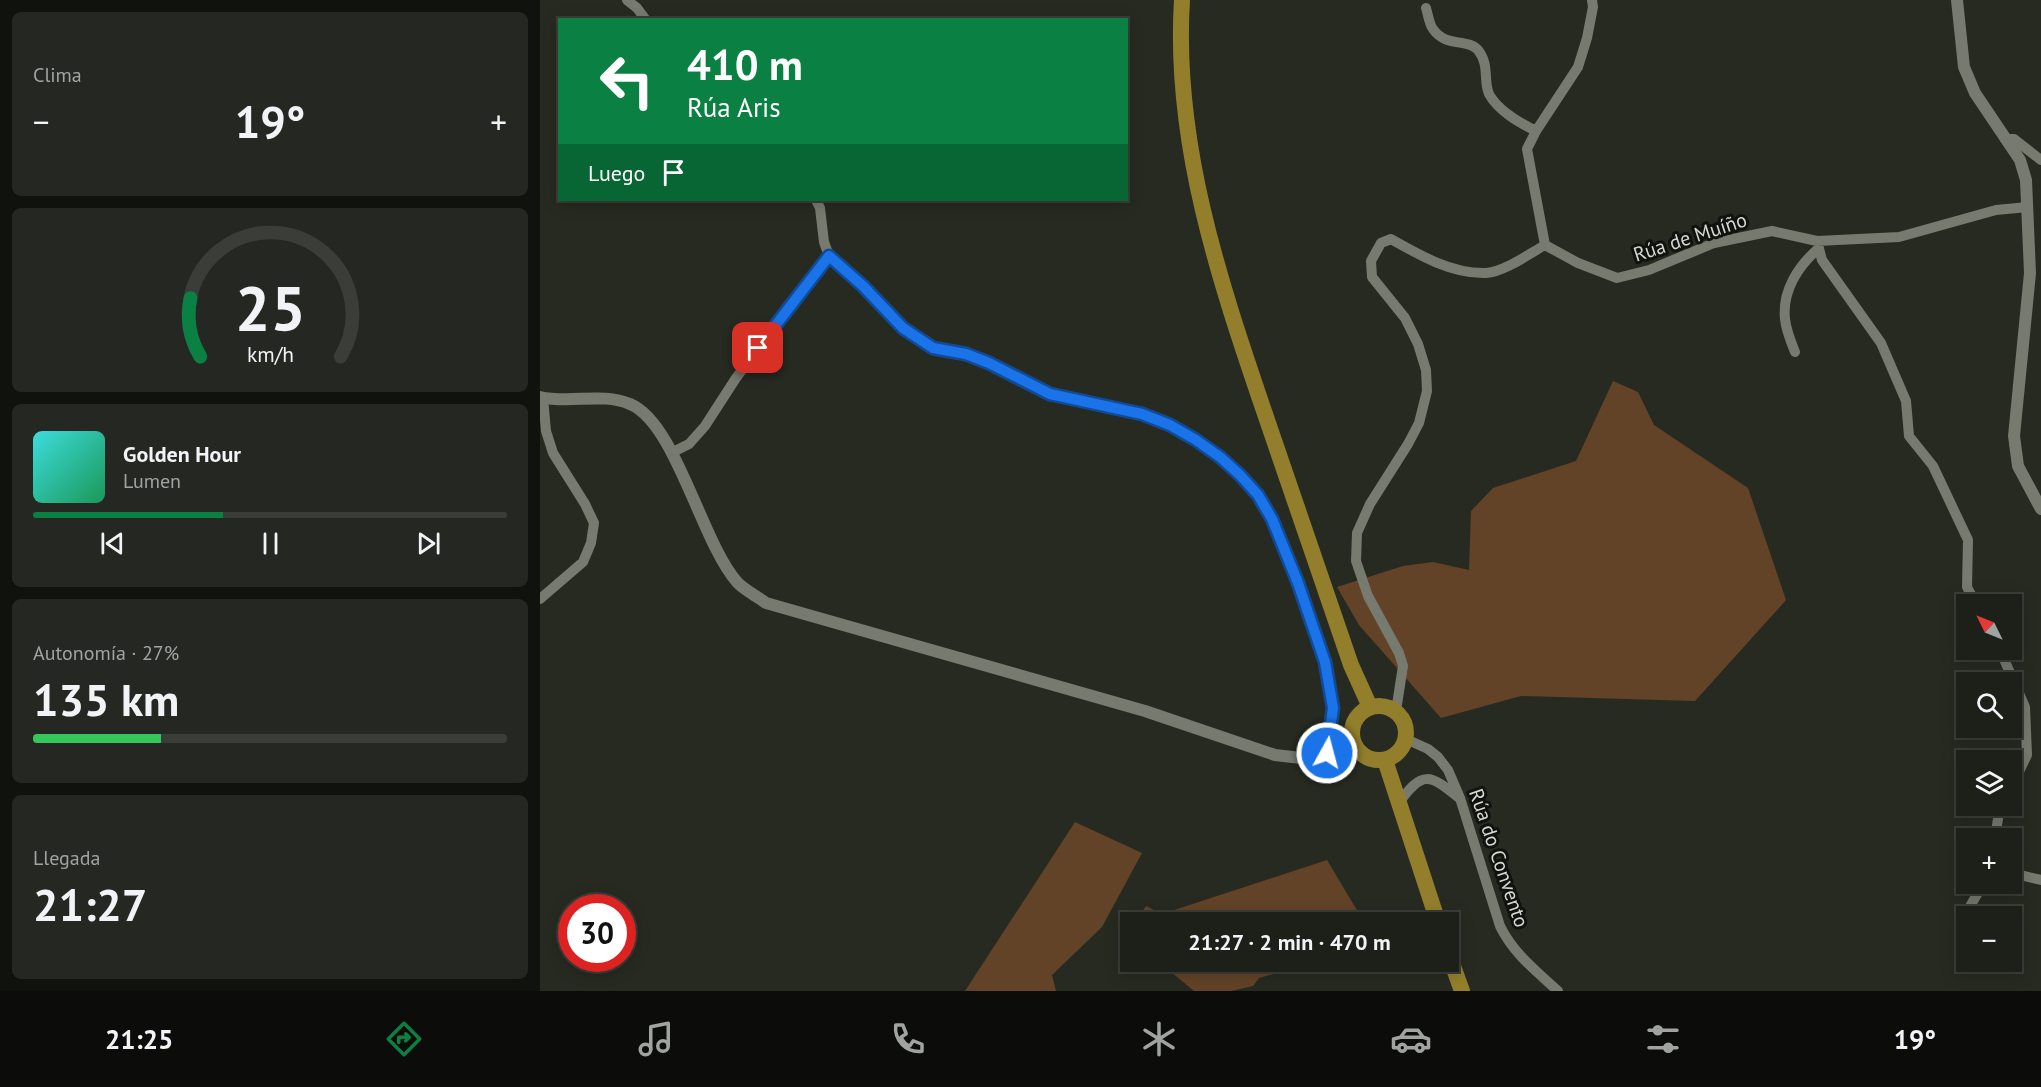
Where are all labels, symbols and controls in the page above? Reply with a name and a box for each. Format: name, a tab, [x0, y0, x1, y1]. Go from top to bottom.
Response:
text: 410 m	[687, 37, 803, 92]
icon: left	[588, 42, 666, 120]
text: Clima	[33, 62, 82, 88]
text: Rúa Aris	[687, 90, 781, 124]
text: 19°	[235, 92, 305, 150]
text: −	[33, 100, 50, 143]
text: +	[490, 100, 507, 143]
icon: arrive	[657, 156, 690, 189]
text: Luego	[588, 159, 645, 187]
street label: Rúa de Muíño	[1630, 206, 1750, 268]
text: 25	[235, 267, 305, 348]
pin	[732, 322, 783, 373]
icon: arrive	[741, 331, 774, 364]
text: km/h	[246, 340, 293, 368]
text: Golden Hour	[123, 440, 241, 468]
text: Lumen	[123, 468, 181, 494]
icon: previous	[96, 527, 129, 560]
icon: pause	[254, 527, 287, 560]
icon: next	[412, 527, 445, 560]
north arrow	[1956, 594, 2022, 660]
map controls	[1956, 594, 2022, 972]
text: Autonomía · 27%	[33, 640, 179, 666]
text: 135 km	[33, 670, 179, 728]
button: search	[1956, 672, 2022, 738]
position arrow	[1295, 721, 1359, 785]
button: layers	[1956, 750, 2022, 816]
street label: Rúa do Convento	[1463, 785, 1535, 931]
button: +	[1956, 828, 2022, 894]
text: Llegada	[33, 845, 100, 871]
text: 21:27	[33, 875, 147, 933]
speed limit sign: 30	[558, 894, 636, 972]
button: −	[1956, 906, 2022, 972]
text: 21:27 · 2 min · 470 m	[1188, 928, 1391, 956]
icon: directions	[383, 1018, 425, 1060]
icon: music	[635, 1018, 677, 1060]
icon: phone	[887, 1018, 929, 1060]
icon: climate	[1138, 1018, 1180, 1060]
icon: car	[1390, 1018, 1432, 1060]
icon: filters	[1642, 1018, 1684, 1060]
text: 21:25	[105, 1022, 173, 1056]
text: 19°	[1894, 1022, 1936, 1056]

